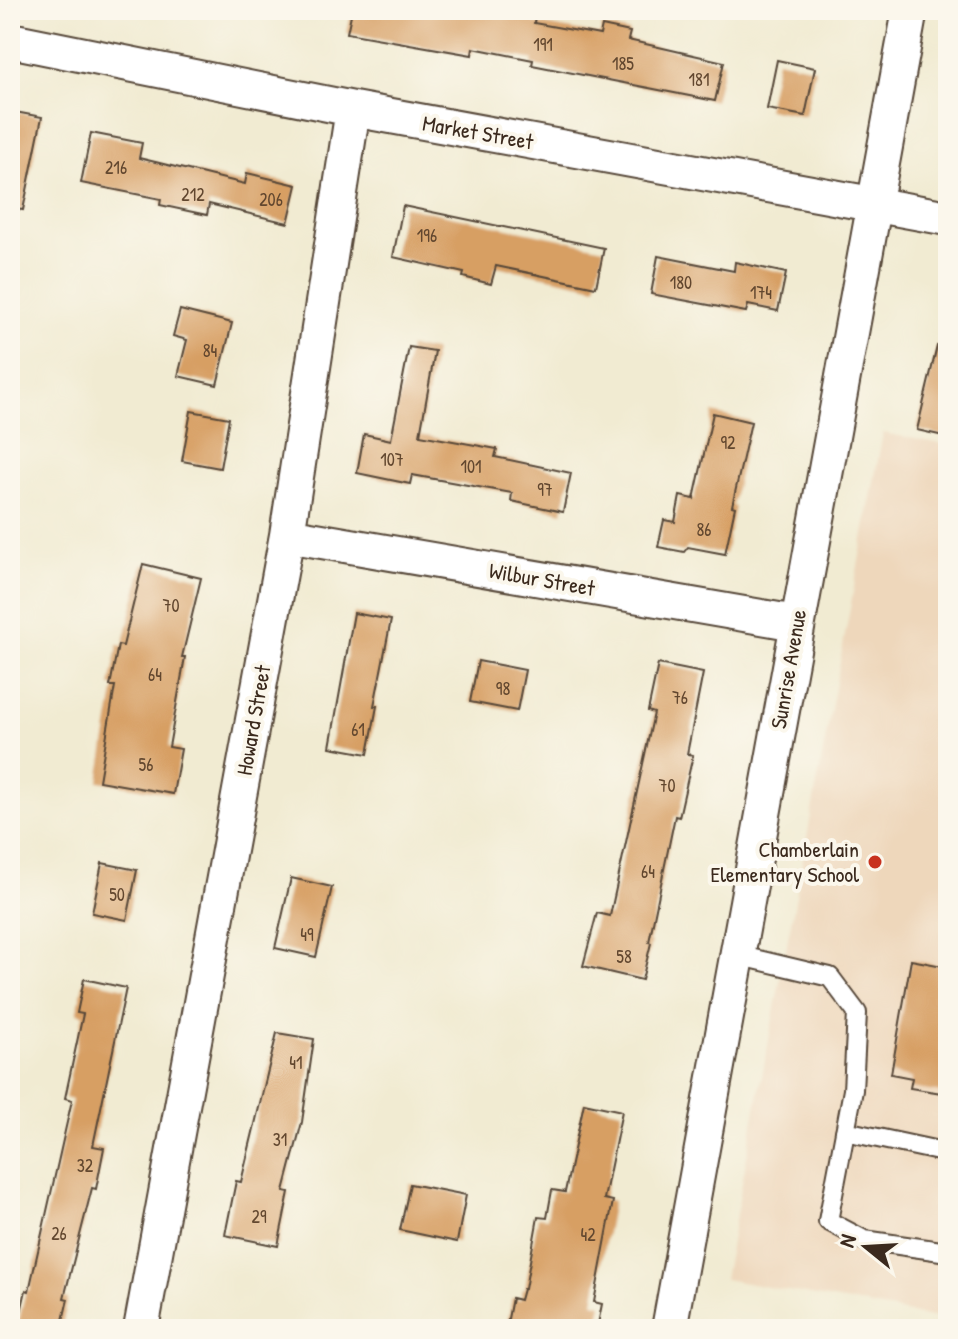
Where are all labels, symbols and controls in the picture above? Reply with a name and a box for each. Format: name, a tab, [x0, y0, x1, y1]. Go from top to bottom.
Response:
house number: 191	[533, 32, 553, 57]
house number: 185	[612, 51, 634, 76]
house number: 181	[689, 67, 709, 92]
street label: Market Street	[420, 108, 536, 157]
house number: 216	[105, 155, 127, 180]
house number: 212	[181, 182, 205, 207]
house number: 206	[259, 187, 283, 212]
house number: 196	[417, 223, 437, 248]
house number: 180	[670, 270, 692, 295]
house number: 174	[750, 280, 772, 305]
house number: 84	[203, 338, 218, 363]
house number: 92	[720, 430, 736, 455]
house number: 107	[380, 447, 404, 472]
house number: 101	[460, 454, 482, 479]
house number: 97	[537, 477, 553, 502]
house number: 86	[697, 517, 711, 542]
street label: Wilbur Street	[487, 555, 598, 603]
house number: 70	[163, 593, 179, 618]
street label: Sunrise Avenue	[763, 607, 813, 731]
house number: 64	[148, 662, 162, 687]
street label: Howard Street	[229, 662, 278, 777]
house number: 98	[496, 676, 510, 701]
house number: 76	[672, 685, 688, 710]
house number: 61	[351, 717, 365, 742]
house number: 56	[139, 752, 153, 777]
house number: 70	[659, 773, 675, 798]
place label: Chamberlain Elementary School	[711, 834, 859, 889]
marker: Chamberlain Elementary School	[866, 853, 884, 871]
house number: 64	[641, 859, 655, 884]
house number: 50	[109, 882, 125, 907]
house number: 49	[300, 922, 314, 947]
house number: 58	[616, 944, 632, 969]
house number: 41	[289, 1050, 303, 1075]
house number: 31	[273, 1127, 287, 1152]
house number: 32	[77, 1153, 94, 1178]
house number: 29	[251, 1204, 267, 1229]
north arrow	[826, 1207, 906, 1287]
house number: 26	[51, 1221, 67, 1246]
house number: 42	[580, 1222, 596, 1247]
text: N	[831, 1230, 863, 1251]

